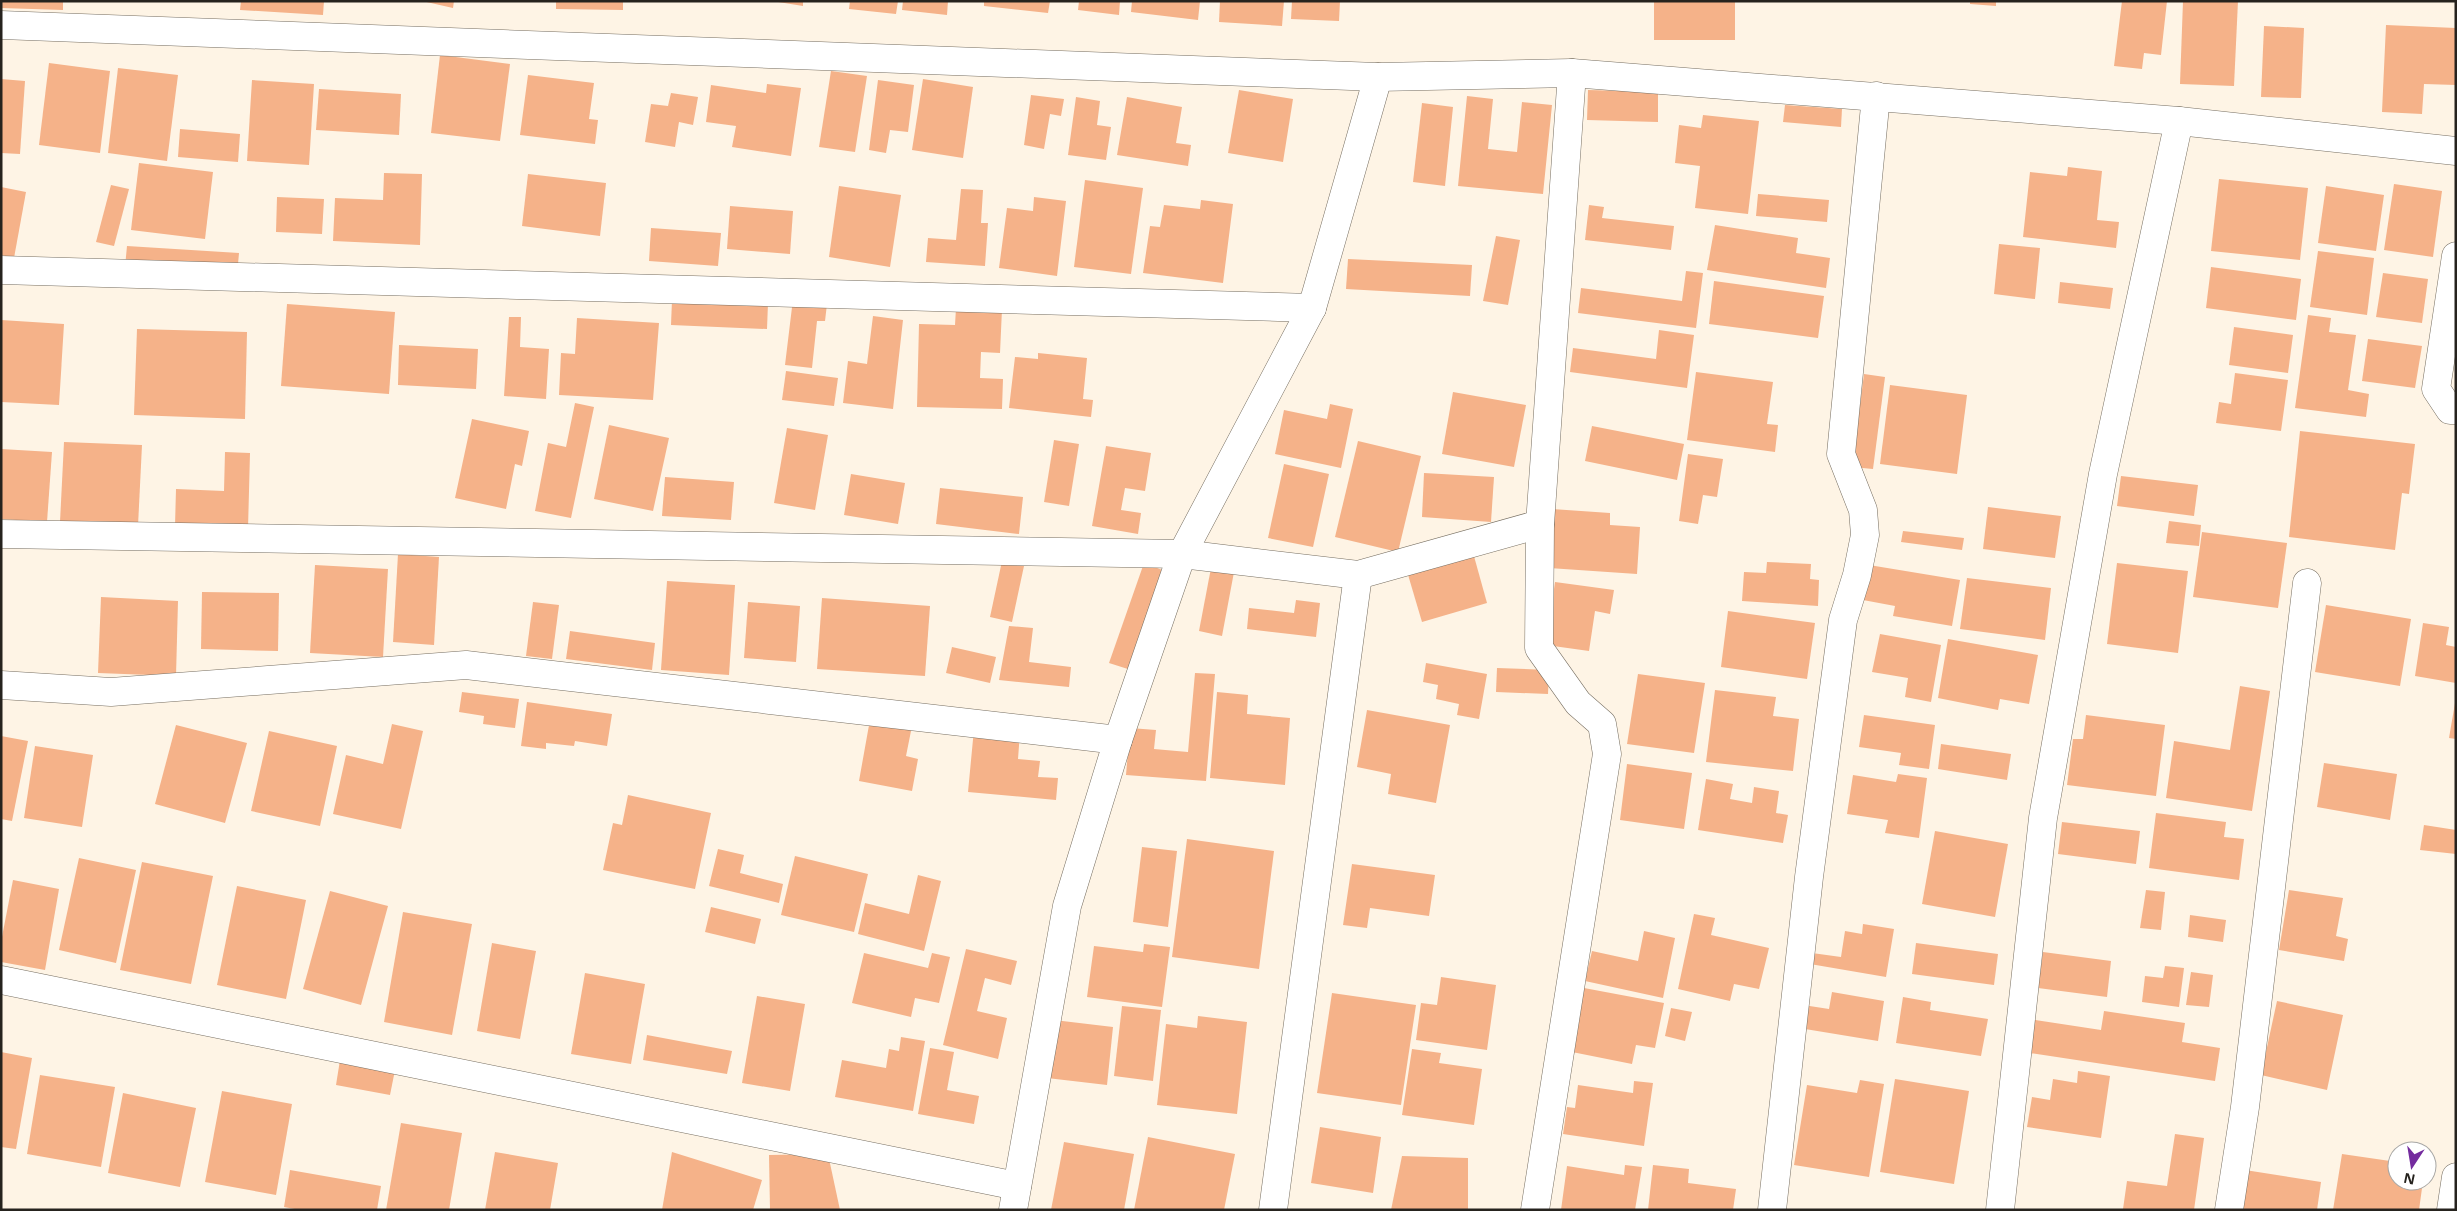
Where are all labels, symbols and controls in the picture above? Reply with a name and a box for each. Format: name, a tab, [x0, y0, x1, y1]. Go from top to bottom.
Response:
north arrow	[2387, 1141, 2437, 1191]
text: N	[2402, 1169, 2417, 1190]

